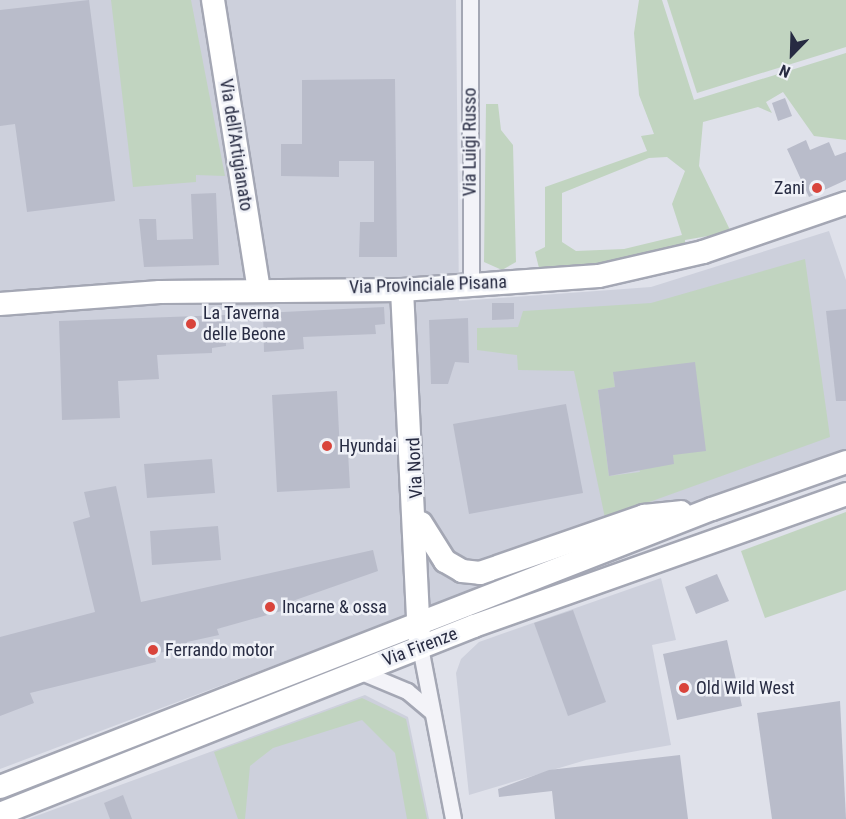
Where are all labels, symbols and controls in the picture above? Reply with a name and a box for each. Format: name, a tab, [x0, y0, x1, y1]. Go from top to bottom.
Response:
north arrow	[762, 24, 822, 84]
text: N	[777, 60, 793, 82]
street label: Via dell'Artigianato	[215, 77, 257, 213]
street label: Via Luigi Russo	[459, 88, 481, 196]
place label: Zani	[774, 177, 805, 199]
marker: Zani	[810, 181, 824, 195]
street label: Via Provinciale Pisana	[349, 271, 507, 299]
place label: La Taverna delle Beone	[203, 303, 286, 346]
marker: La Taverna delle Beone	[184, 317, 198, 331]
place label: Hyundai	[339, 435, 397, 457]
street label: Via Nord	[403, 437, 427, 499]
marker: Hyundai	[320, 439, 334, 453]
place label: Incarne & ossa	[282, 596, 387, 618]
marker: Incarne & ossa	[263, 600, 277, 614]
street label: Via Firenze	[380, 623, 460, 671]
place label: Ferrando motor	[165, 639, 274, 661]
marker: Ferrando motor	[146, 643, 160, 657]
place label: Old Wild West	[696, 677, 794, 699]
marker: Old Wild West	[677, 681, 691, 695]

